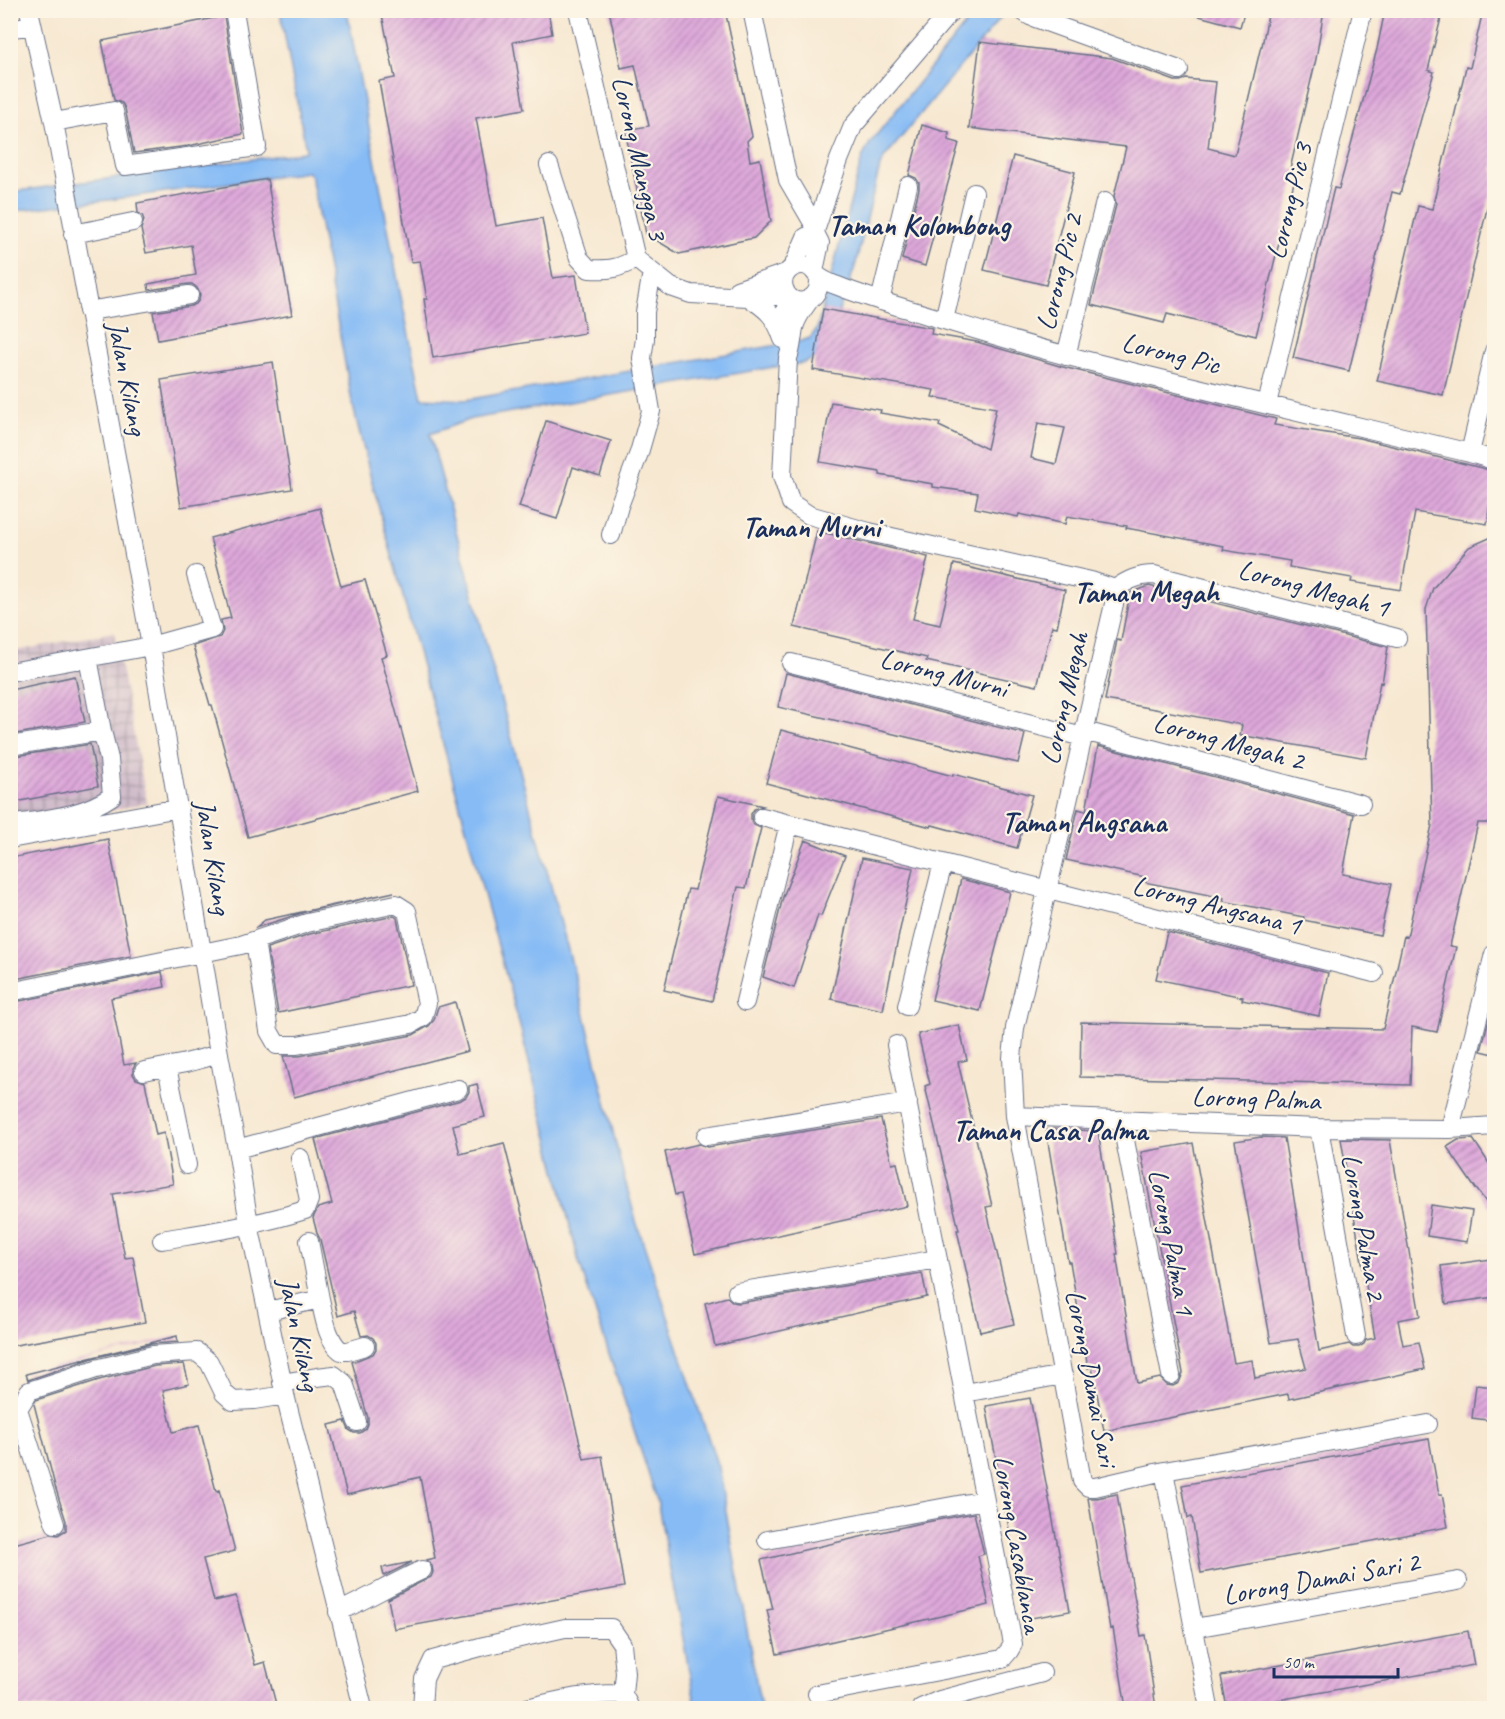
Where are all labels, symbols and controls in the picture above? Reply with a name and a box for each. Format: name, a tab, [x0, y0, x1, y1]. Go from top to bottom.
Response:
street label: Lorong Mangga 3	[604, 73, 676, 246]
street label: Lorong Pic 3	[1258, 137, 1321, 263]
district label: Taman Kolombong	[828, 206, 1012, 244]
street label: Lorong Pic 2	[1028, 208, 1091, 334]
street label: Jalan Kilang	[100, 317, 156, 440]
street label: Lorong Pic	[1119, 324, 1225, 382]
district label: Taman Murni	[742, 508, 884, 546]
street label: Lorong Megah 1	[1235, 551, 1395, 625]
district label: Taman Megah	[1073, 573, 1220, 611]
street label: Lorong Megah	[1032, 627, 1097, 768]
street label: Lorong Murni	[877, 640, 1015, 707]
street label: Lorong Megah 2	[1150, 704, 1311, 779]
street label: Jalan Kilang	[187, 796, 241, 918]
district label: Taman Angsana	[1002, 803, 1169, 841]
street label: Lorong Angsana 1	[1129, 867, 1306, 943]
street label: Lorong Palma	[1191, 1078, 1323, 1118]
district label: Taman Casa Palma	[953, 1111, 1150, 1149]
street label: Lorong Palma 2	[1334, 1151, 1394, 1305]
street label: Lorong Palma 1	[1141, 1166, 1204, 1319]
street label: Jalan Kilang	[271, 1272, 329, 1396]
street label: Lorong Damai Sari	[1058, 1287, 1127, 1473]
street label: Lorong Casablanca	[985, 1453, 1051, 1638]
street label: Lorong Damai Sari 2	[1220, 1543, 1424, 1612]
scale bar	[1274, 1641, 1398, 1679]
text: 50 m	[1283, 1651, 1316, 1673]

